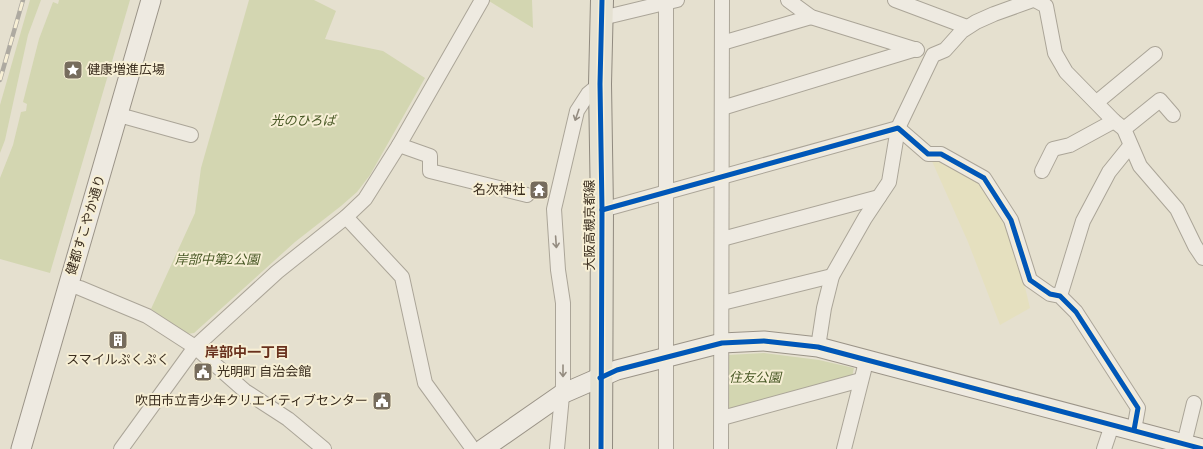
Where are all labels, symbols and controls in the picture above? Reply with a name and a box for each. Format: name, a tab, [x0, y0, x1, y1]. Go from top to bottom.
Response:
place icon: 健康増進広場	[62, 59, 84, 81]
place label: 健康増進広場	[87, 60, 165, 80]
one-way arrow	[573, 108, 580, 121]
park label: 光のひろば	[270, 111, 337, 131]
street label: 健都すこやか通り	[61, 172, 111, 278]
temple icon: 名次神社	[528, 179, 550, 201]
street label: 大阪高槻京都線	[580, 179, 600, 271]
place label: 名次神社	[473, 180, 525, 200]
one-way arrow	[552, 235, 559, 248]
park label: 岸部中第2公園	[175, 250, 261, 270]
building icon: スマイルぷくぷく	[107, 329, 129, 351]
district label: 岸部中一丁目	[205, 342, 289, 363]
place label: スマイルぷくぷく	[66, 350, 170, 370]
public building icon: 光明町 自治会館	[192, 361, 214, 383]
place label: 光明町 自治会館	[217, 362, 311, 382]
one-way arrow	[559, 364, 567, 377]
park label: 住友公園	[729, 368, 783, 388]
public building icon: 吹田市立青少年クリエイティブセンター	[371, 390, 393, 412]
place label: 吹田市立青少年クリエイティブセンター	[135, 391, 368, 411]

